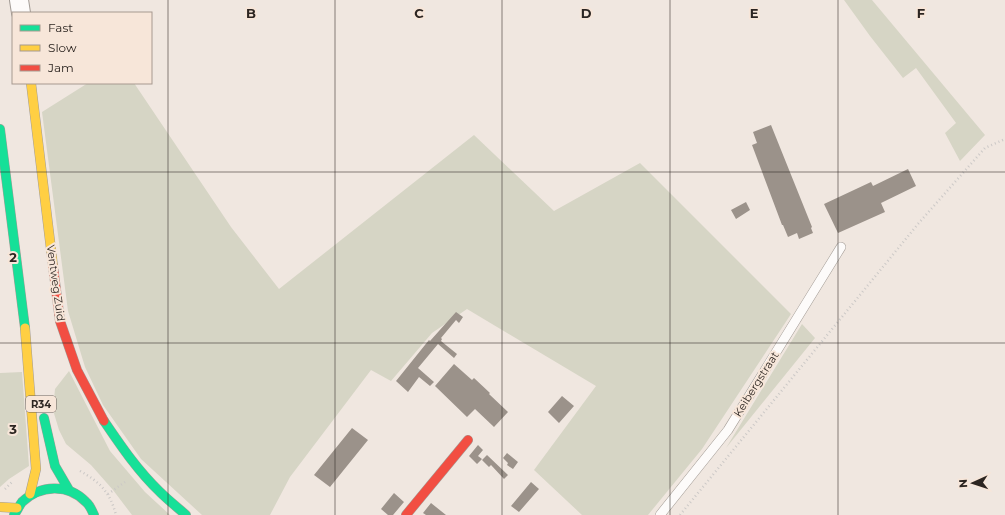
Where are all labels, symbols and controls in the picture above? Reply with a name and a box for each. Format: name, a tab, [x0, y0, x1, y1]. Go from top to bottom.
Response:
text: B	[246, 5, 256, 21]
text: C	[414, 5, 424, 21]
text: D	[581, 5, 592, 21]
text: E	[750, 5, 759, 21]
text: F	[917, 5, 925, 21]
legend	[12, 12, 152, 84]
text: Fast	[48, 20, 73, 35]
text: Slow	[48, 40, 77, 55]
text: Jam	[47, 60, 74, 75]
street label: Ventweg Zuid	[44, 244, 68, 322]
text: 2	[9, 249, 17, 265]
street label: Keibergstraat	[730, 348, 782, 419]
road number: R34	[26, 396, 56, 412]
text: 3	[8, 421, 17, 437]
north arrow	[953, 463, 993, 503]
text: N	[956, 479, 970, 488]

